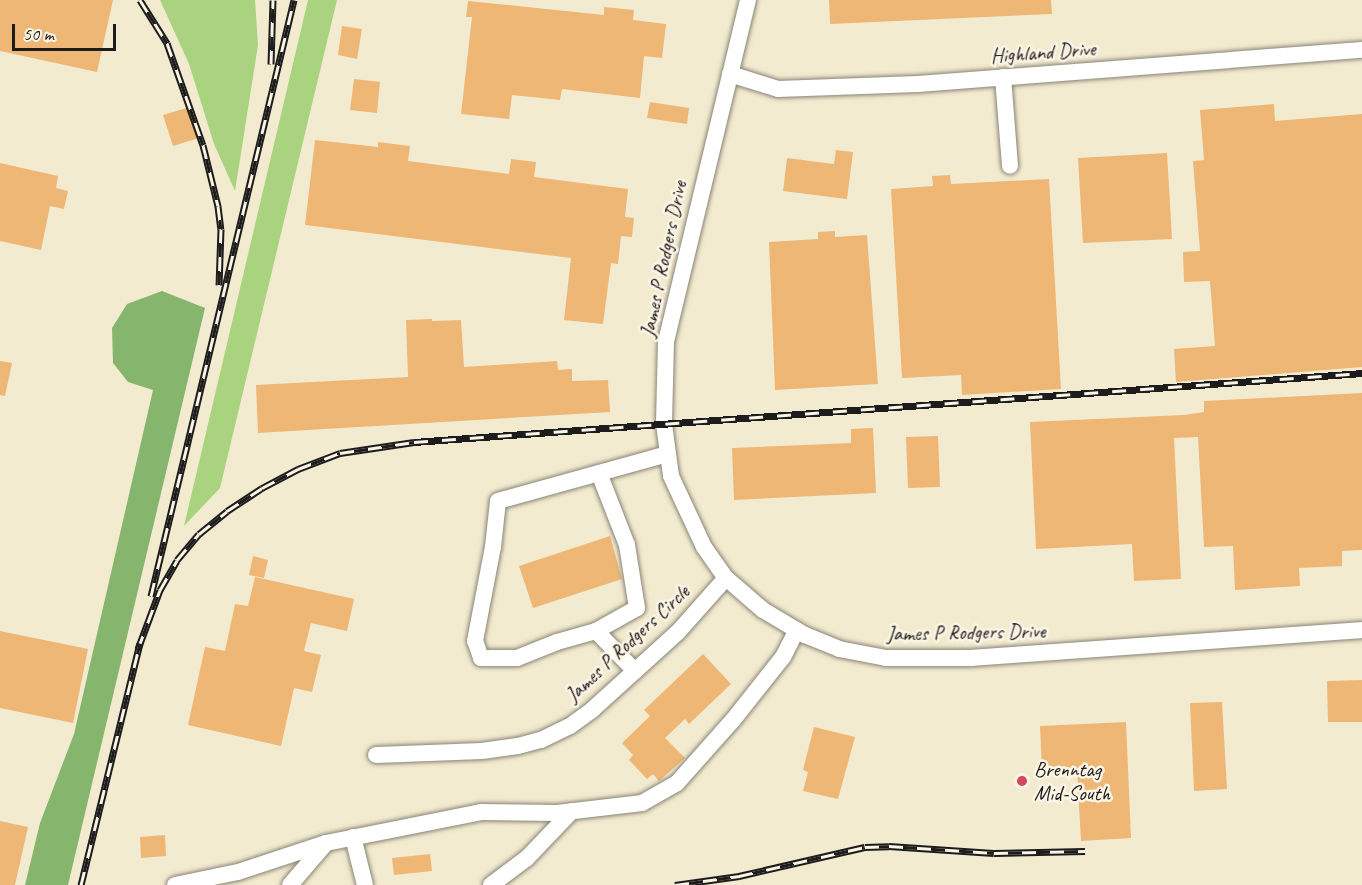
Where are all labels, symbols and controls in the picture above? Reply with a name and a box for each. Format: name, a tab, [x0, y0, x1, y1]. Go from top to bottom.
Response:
scale bar	[15, 12, 118, 50]
text: 50 m	[23, 23, 54, 45]
street label: Highland Drive	[990, 36, 1096, 68]
street label: James P Rodgers Drive	[634, 178, 692, 340]
street label: James P Rodgers Circle	[560, 579, 694, 707]
street label: James P Rodgers Drive	[886, 618, 1046, 646]
place label: Brenntag Mid-South	[1034, 756, 1110, 806]
marker: Brenntag Mid-South	[1015, 774, 1029, 788]

